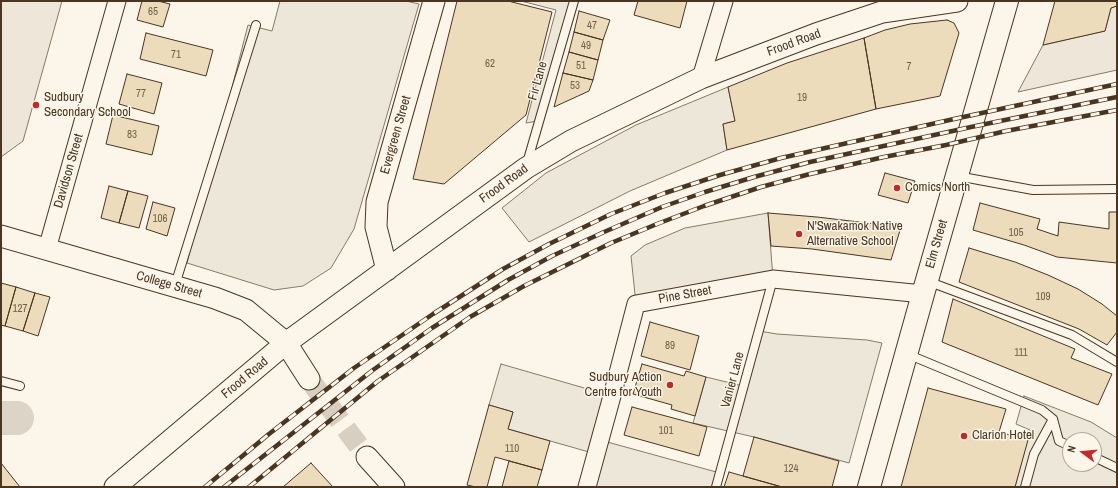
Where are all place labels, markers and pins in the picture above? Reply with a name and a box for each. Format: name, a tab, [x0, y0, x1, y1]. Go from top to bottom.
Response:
place label: Sudbury Secondary School	[44, 90, 131, 121]
marker: Sudbury Secondary School	[31, 100, 41, 110]
place label: Comics North	[905, 180, 970, 196]
marker: Comics North	[892, 183, 902, 193]
place label: N'Swakamok Native Alternative School	[807, 219, 903, 250]
marker: N'Swakamok Native Alternative School	[794, 229, 804, 239]
place label: Sudbury Action Centre for Youth	[585, 370, 662, 401]
marker: Sudbury Action Centre for Youth	[665, 380, 675, 390]
place label: Clarion Hotel	[972, 428, 1034, 444]
marker: Clarion Hotel	[959, 431, 969, 441]

